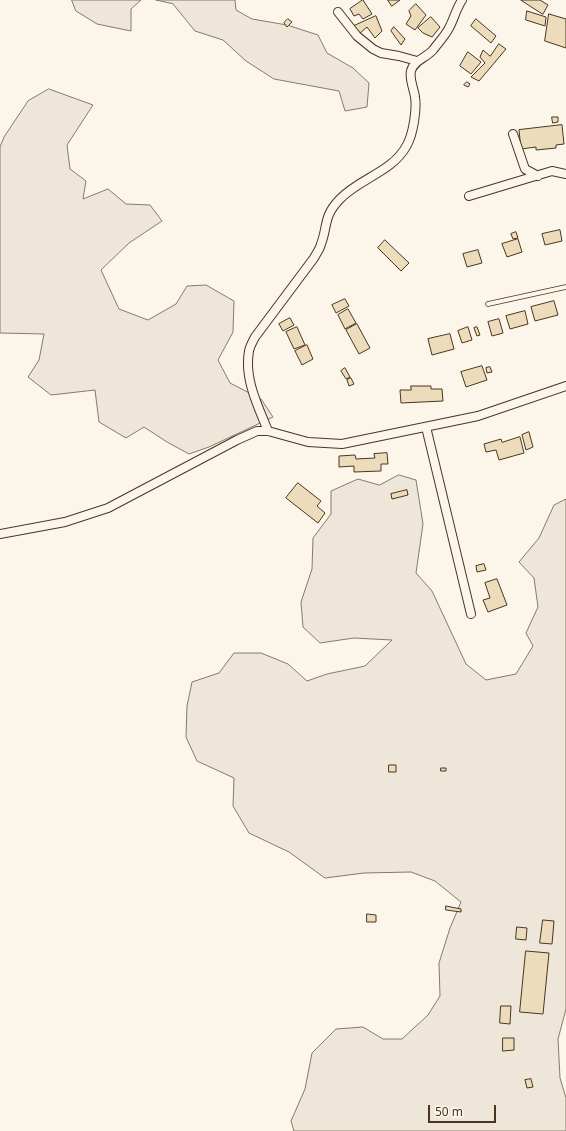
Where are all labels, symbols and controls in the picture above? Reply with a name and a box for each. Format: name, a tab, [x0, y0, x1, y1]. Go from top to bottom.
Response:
scale bar	[430, 1097, 498, 1123]
text: 50 m	[435, 1103, 463, 1120]

